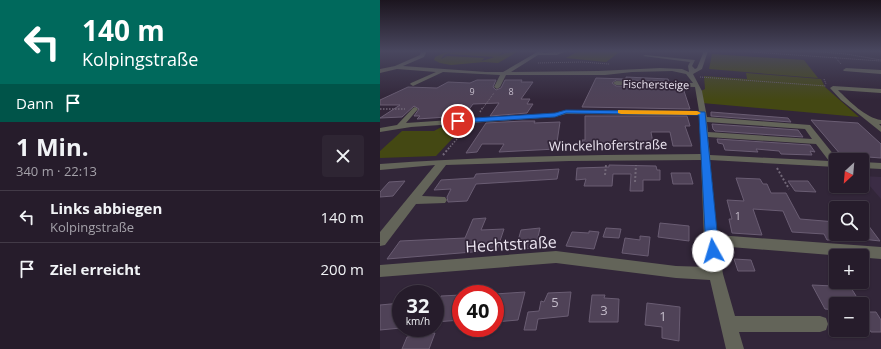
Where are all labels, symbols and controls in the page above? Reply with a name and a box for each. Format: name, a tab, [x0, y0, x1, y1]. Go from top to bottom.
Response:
text: 140 m	[82, 11, 165, 49]
icon: left	[16, 16, 68, 68]
text: Kolpingstraße	[82, 47, 198, 71]
street label: Fischersteige	[623, 76, 689, 92]
house number: 9	[469, 85, 475, 98]
house number: 8	[508, 85, 514, 98]
icon: arrive	[62, 92, 84, 114]
text: Dann	[16, 93, 54, 113]
pin	[441, 104, 475, 138]
icon: arrive	[447, 110, 469, 132]
text: 1 Min.	[16, 130, 89, 163]
button: close	[322, 135, 364, 177]
street label: Winckelhoferstraße	[549, 135, 667, 155]
north arrow	[829, 153, 869, 193]
map controls	[829, 153, 869, 337]
text: 340 m · 22:13	[16, 162, 97, 180]
text: Links abbiegen	[50, 198, 162, 218]
button: search	[829, 201, 869, 241]
icon: left	[16, 206, 38, 228]
text: 140 m	[320, 207, 364, 227]
house number: 1	[735, 208, 741, 223]
text: Kolpingstraße	[50, 218, 134, 236]
position arrow	[692, 230, 734, 272]
street label: Hechtstraße	[465, 231, 557, 257]
button: +	[829, 249, 869, 289]
icon: arrive	[16, 258, 38, 280]
text: Ziel erreicht	[50, 259, 141, 279]
text: 200 m	[320, 259, 364, 279]
speed limit sign: 40	[452, 285, 504, 337]
text: 32	[407, 292, 429, 319]
house number: 5	[551, 293, 559, 311]
button: −	[829, 297, 869, 337]
house number: 3	[600, 301, 608, 319]
house number: 1	[659, 307, 667, 325]
text: km/h	[406, 314, 430, 328]

